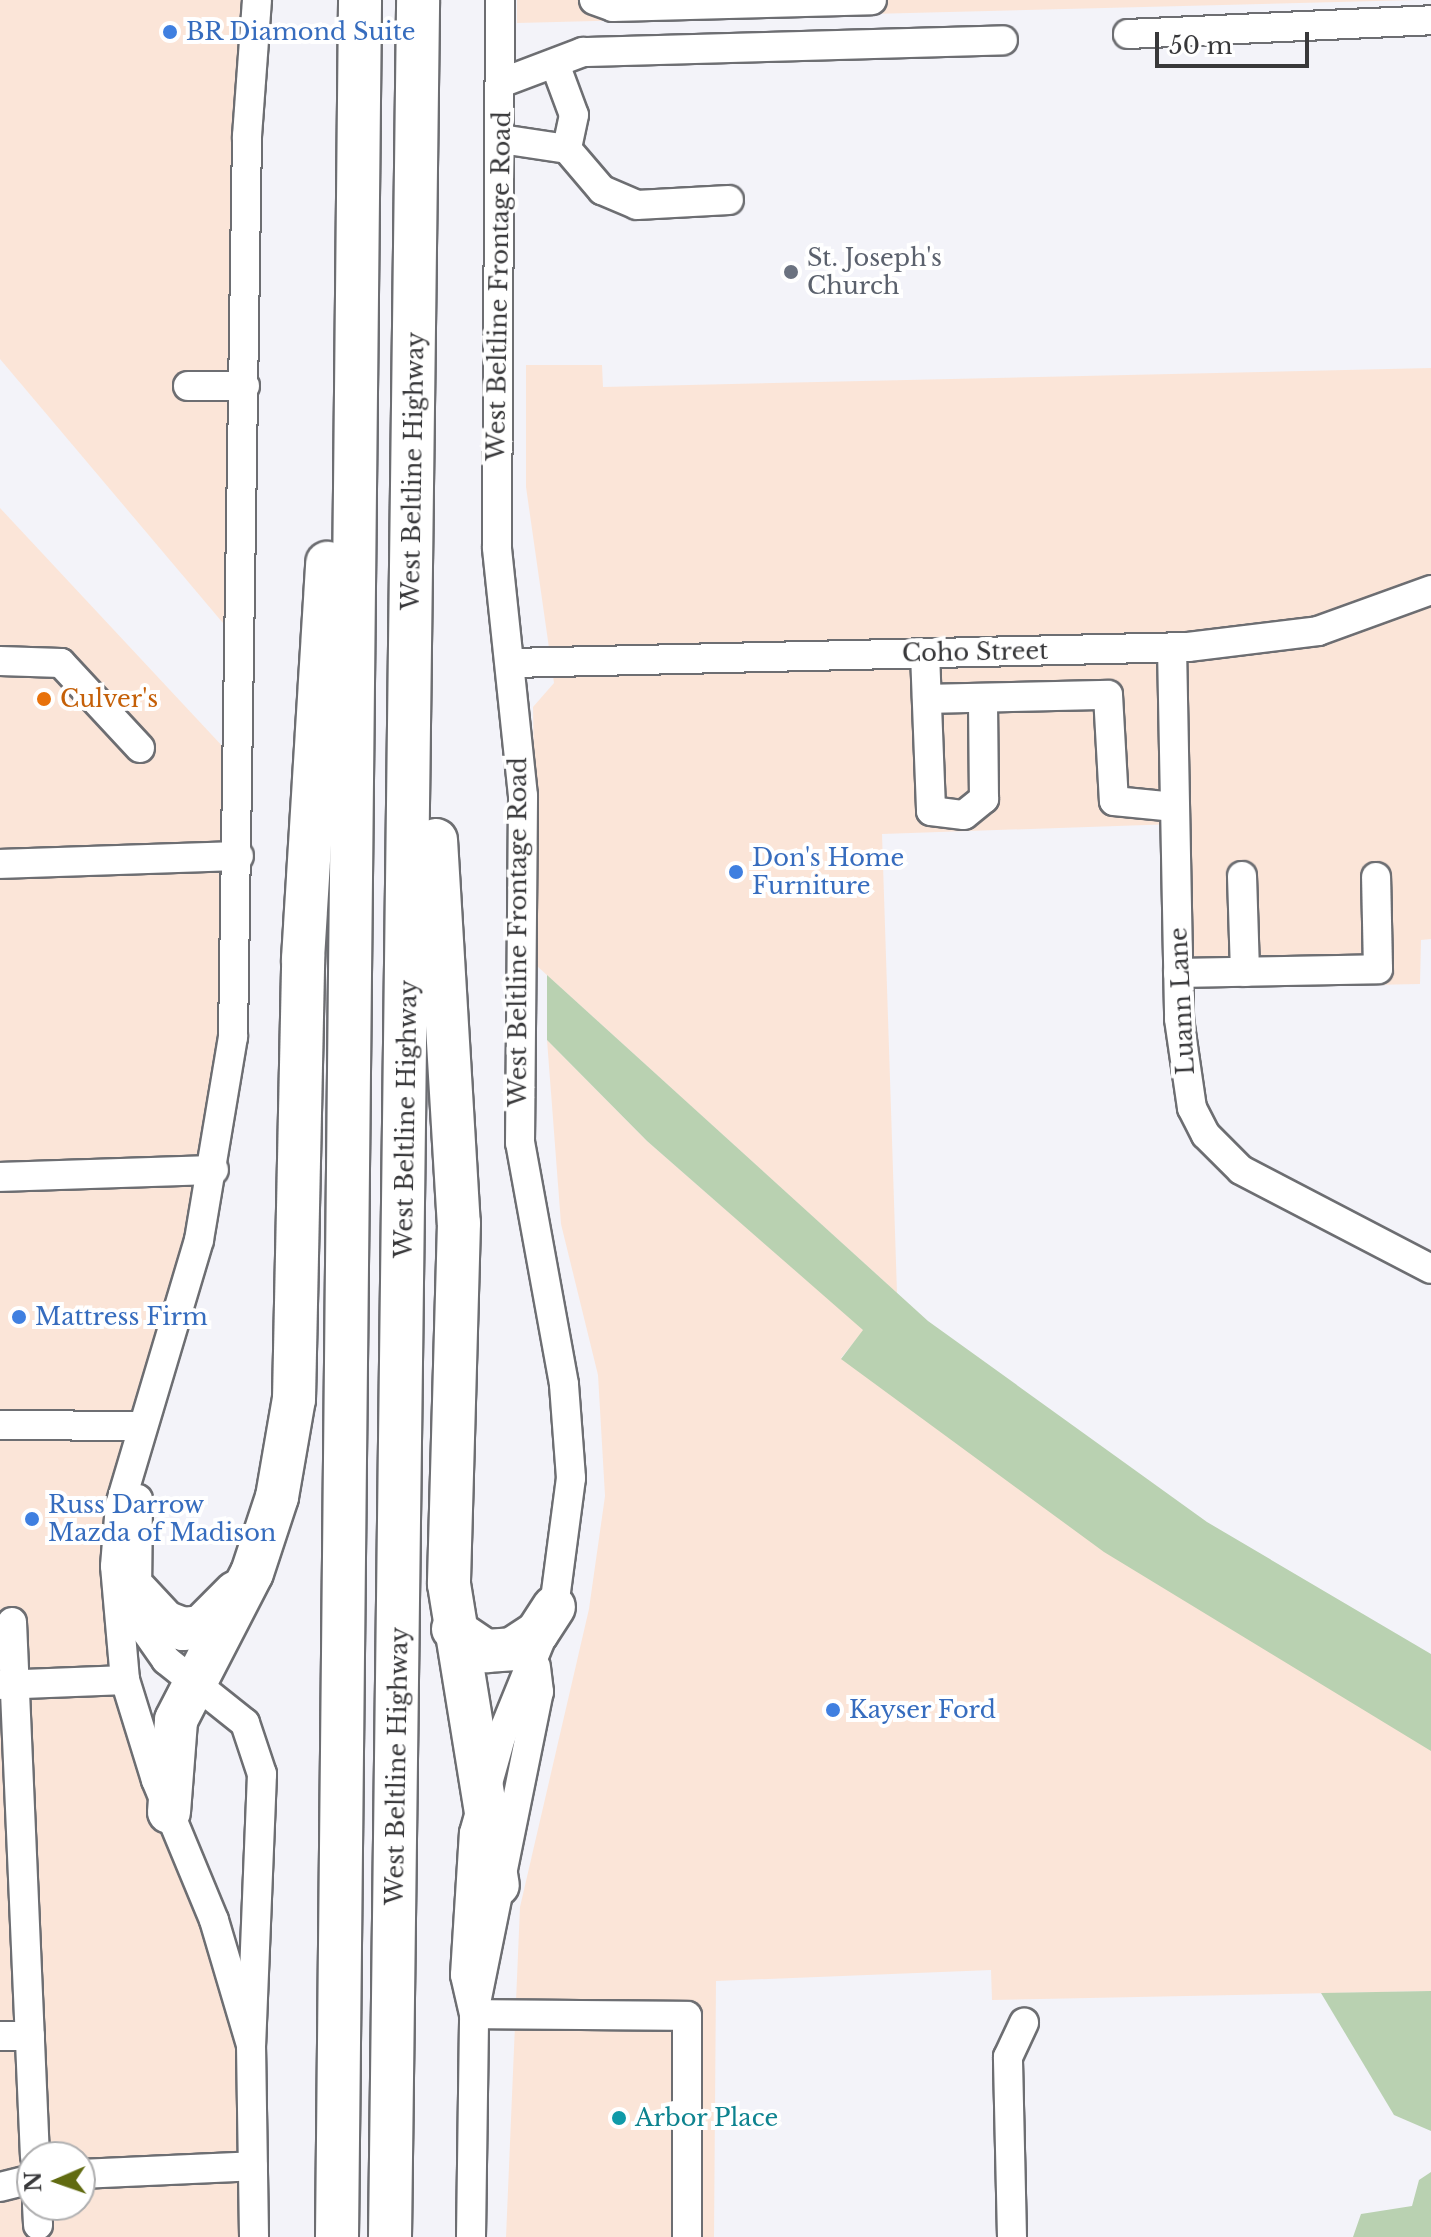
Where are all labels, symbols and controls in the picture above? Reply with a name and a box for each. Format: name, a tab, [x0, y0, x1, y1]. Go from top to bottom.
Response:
scale bar	[1159, 16, 1313, 66]
place label: BR Diamond Suite	[186, 18, 416, 46]
marker: BR Diamond Suite	[161, 23, 179, 41]
text: 50 m	[1169, 31, 1232, 60]
street label: West Beltline Frontage Road	[482, 111, 516, 461]
place label: St. Joseph's Church	[807, 244, 942, 300]
marker: St. Joseph's Church	[782, 263, 800, 281]
street label: West Beltline Highway	[396, 332, 430, 610]
street label: Coho Street	[902, 636, 1048, 668]
place label: Culver's	[60, 685, 158, 713]
marker: Culver's	[35, 690, 53, 708]
street label: West Beltline Frontage Road	[504, 757, 532, 1107]
place label: Don's Home Furniture	[752, 844, 904, 900]
marker: Don's Home Furniture	[727, 863, 745, 881]
street label: Luann Lane	[1164, 926, 1200, 1076]
street label: West Beltline Highway	[389, 980, 423, 1258]
place label: Mattress Firm	[35, 1303, 208, 1331]
marker: Mattress Firm	[10, 1308, 28, 1326]
place label: Russ Darrow Mazda of Madison	[48, 1491, 277, 1547]
marker: Russ Darrow Mazda of Madison	[23, 1510, 41, 1528]
street label: West Beltline Highway	[380, 1627, 414, 1905]
place label: Kayser Ford	[849, 1696, 997, 1724]
marker: Kayser Ford	[824, 1701, 842, 1719]
place label: Arbor Place	[635, 2104, 779, 2132]
marker: Arbor Place	[610, 2109, 628, 2127]
north arrow	[16, 2141, 96, 2221]
text: N	[20, 2171, 47, 2193]

